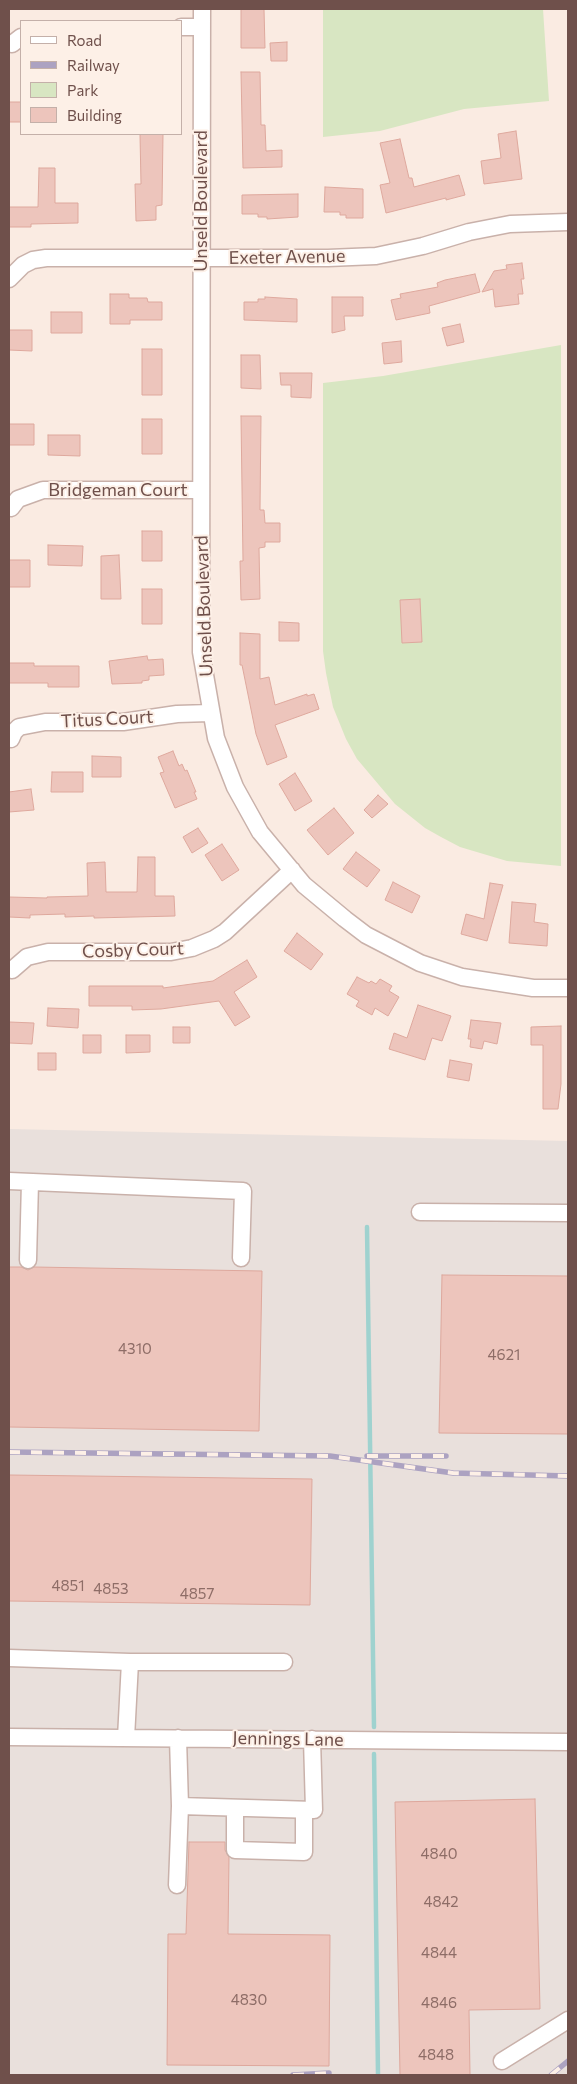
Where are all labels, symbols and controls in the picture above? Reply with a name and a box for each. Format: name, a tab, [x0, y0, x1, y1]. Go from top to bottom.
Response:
legend	[20, 20, 182, 135]
text: Road	[67, 31, 102, 49]
text: Railway	[67, 56, 120, 74]
text: Park	[67, 81, 98, 99]
text: Building	[67, 106, 122, 124]
street label: Unseld Boulevard	[190, 130, 212, 272]
street label: Exeter Avenue	[229, 245, 345, 269]
street label: Bridgeman Court	[48, 479, 188, 501]
street label: Unseld Boulevard	[191, 535, 217, 677]
street label: Titus Court	[60, 706, 154, 732]
street label: Cosby Court	[82, 937, 184, 963]
house number: 4310	[118, 1340, 152, 1358]
house number: 4621	[488, 1346, 520, 1364]
house number: 4851	[51, 1577, 85, 1595]
house number: 4853	[93, 1580, 129, 1598]
house number: 4857	[180, 1585, 214, 1603]
street label: Jennings Lane	[232, 1727, 344, 1751]
house number: 4840	[421, 1845, 457, 1863]
house number: 4842	[423, 1893, 459, 1911]
house number: 4844	[421, 1944, 457, 1962]
house number: 4830	[231, 1991, 267, 2009]
house number: 4846	[421, 1994, 457, 2012]
house number: 4848	[418, 2046, 454, 2064]

